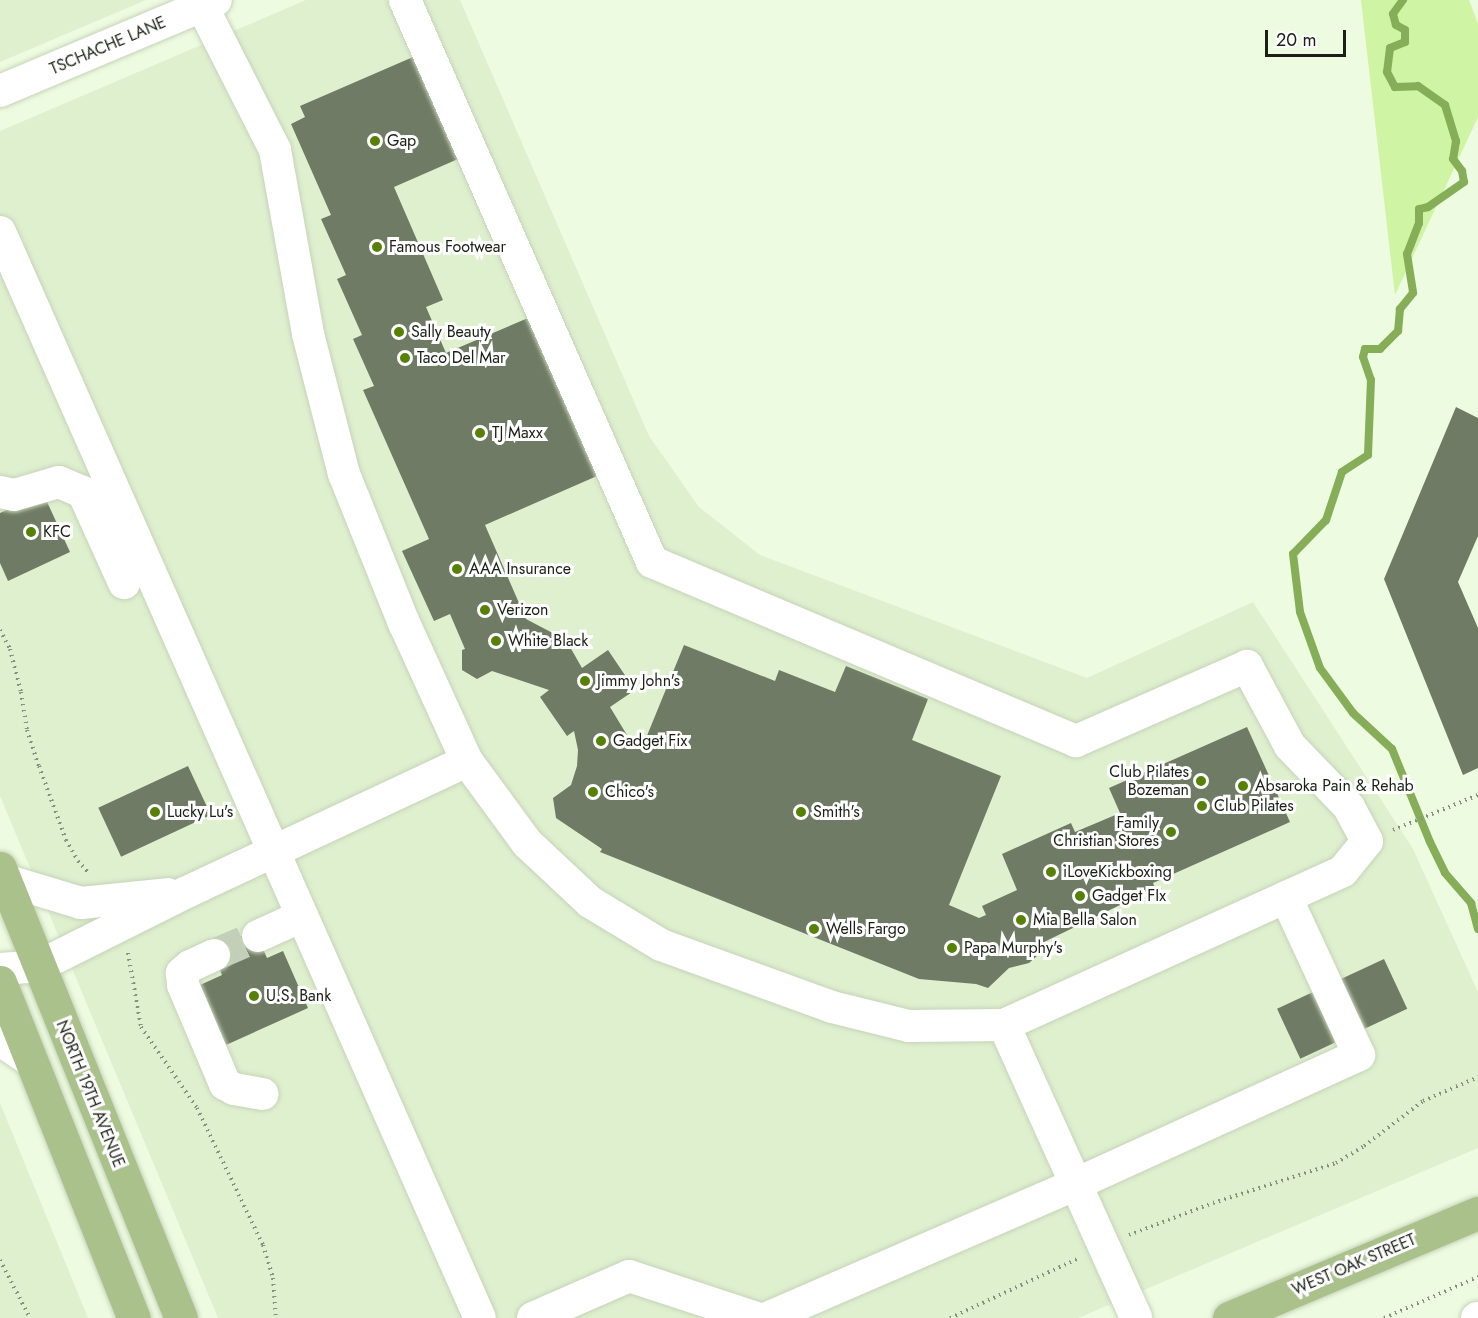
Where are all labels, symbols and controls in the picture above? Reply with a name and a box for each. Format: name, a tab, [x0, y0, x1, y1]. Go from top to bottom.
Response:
street label: TSCHACHE LANE	[47, 13, 169, 79]
scale bar	[1268, 18, 1349, 56]
text: 20 m	[1276, 27, 1316, 53]
place label: Gap	[387, 131, 416, 151]
marker: Gap	[368, 134, 382, 148]
place label: Famous Footwear	[389, 237, 506, 257]
marker: Famous Footwear	[370, 240, 384, 254]
place label: Sally Beauty	[411, 322, 491, 342]
marker: Sally Beauty	[392, 325, 406, 339]
place label: Taco Del Mar	[417, 348, 505, 368]
marker: Taco Del Mar	[398, 351, 412, 365]
place label: TJ Maxx	[492, 423, 543, 443]
marker: TJ Maxx	[473, 426, 487, 440]
place label: KFC	[43, 522, 71, 542]
marker: KFC	[24, 525, 38, 539]
place label: AAA Insurance	[469, 559, 571, 579]
marker: AAA Insurance	[450, 562, 464, 576]
place label: Verizon	[497, 600, 548, 620]
marker: Verizon	[478, 603, 492, 617]
place label: White Black	[508, 631, 588, 651]
marker: White Black	[489, 634, 503, 648]
place label: Jimmy John's	[597, 671, 680, 691]
marker: Jimmy John's	[578, 674, 592, 688]
place label: Gadget Fix	[613, 731, 687, 751]
marker: Gadget Fix	[594, 734, 608, 748]
place label: Club Pilates Bozeman	[1109, 762, 1189, 800]
marker: Club Pilates Bozeman	[1194, 774, 1208, 788]
place label: Absaroka Pain & Rehab	[1255, 776, 1414, 796]
marker: Absaroka Pain & Rehab	[1236, 779, 1250, 793]
place label: Chico's	[605, 782, 654, 802]
marker: Chico's	[586, 785, 600, 799]
place label: Club Pilates	[1214, 796, 1294, 816]
marker: Club Pilates	[1195, 799, 1209, 813]
place label: Lucky Lu's	[167, 802, 233, 822]
place label: Smith's	[813, 802, 860, 822]
marker: Lucky Lu's	[148, 805, 162, 819]
marker: Smith's	[794, 805, 808, 819]
place label: Family Christian Stores	[1053, 813, 1159, 851]
marker: Family Christian Stores	[1164, 825, 1178, 839]
place label: iLoveKickboxing	[1063, 862, 1172, 882]
marker: iLoveKickboxing	[1044, 865, 1058, 879]
place label: Gadget FIx	[1092, 886, 1166, 906]
marker: Gadget FIx	[1073, 889, 1087, 903]
place label: Mia Bella Salon	[1033, 910, 1137, 930]
marker: Mia Bella Salon	[1014, 913, 1028, 927]
place label: Wells Fargo	[826, 919, 906, 939]
marker: Wells Fargo	[807, 922, 821, 936]
place label: Papa Murphy's	[964, 938, 1062, 958]
marker: Papa Murphy's	[945, 941, 959, 955]
place label: U.S. Bank	[266, 986, 331, 1006]
marker: U.S. Bank	[247, 989, 261, 1003]
street label: NORTH 19TH AVENUE	[52, 1018, 128, 1170]
street label: WEST OAK STREET	[1289, 1230, 1419, 1300]

